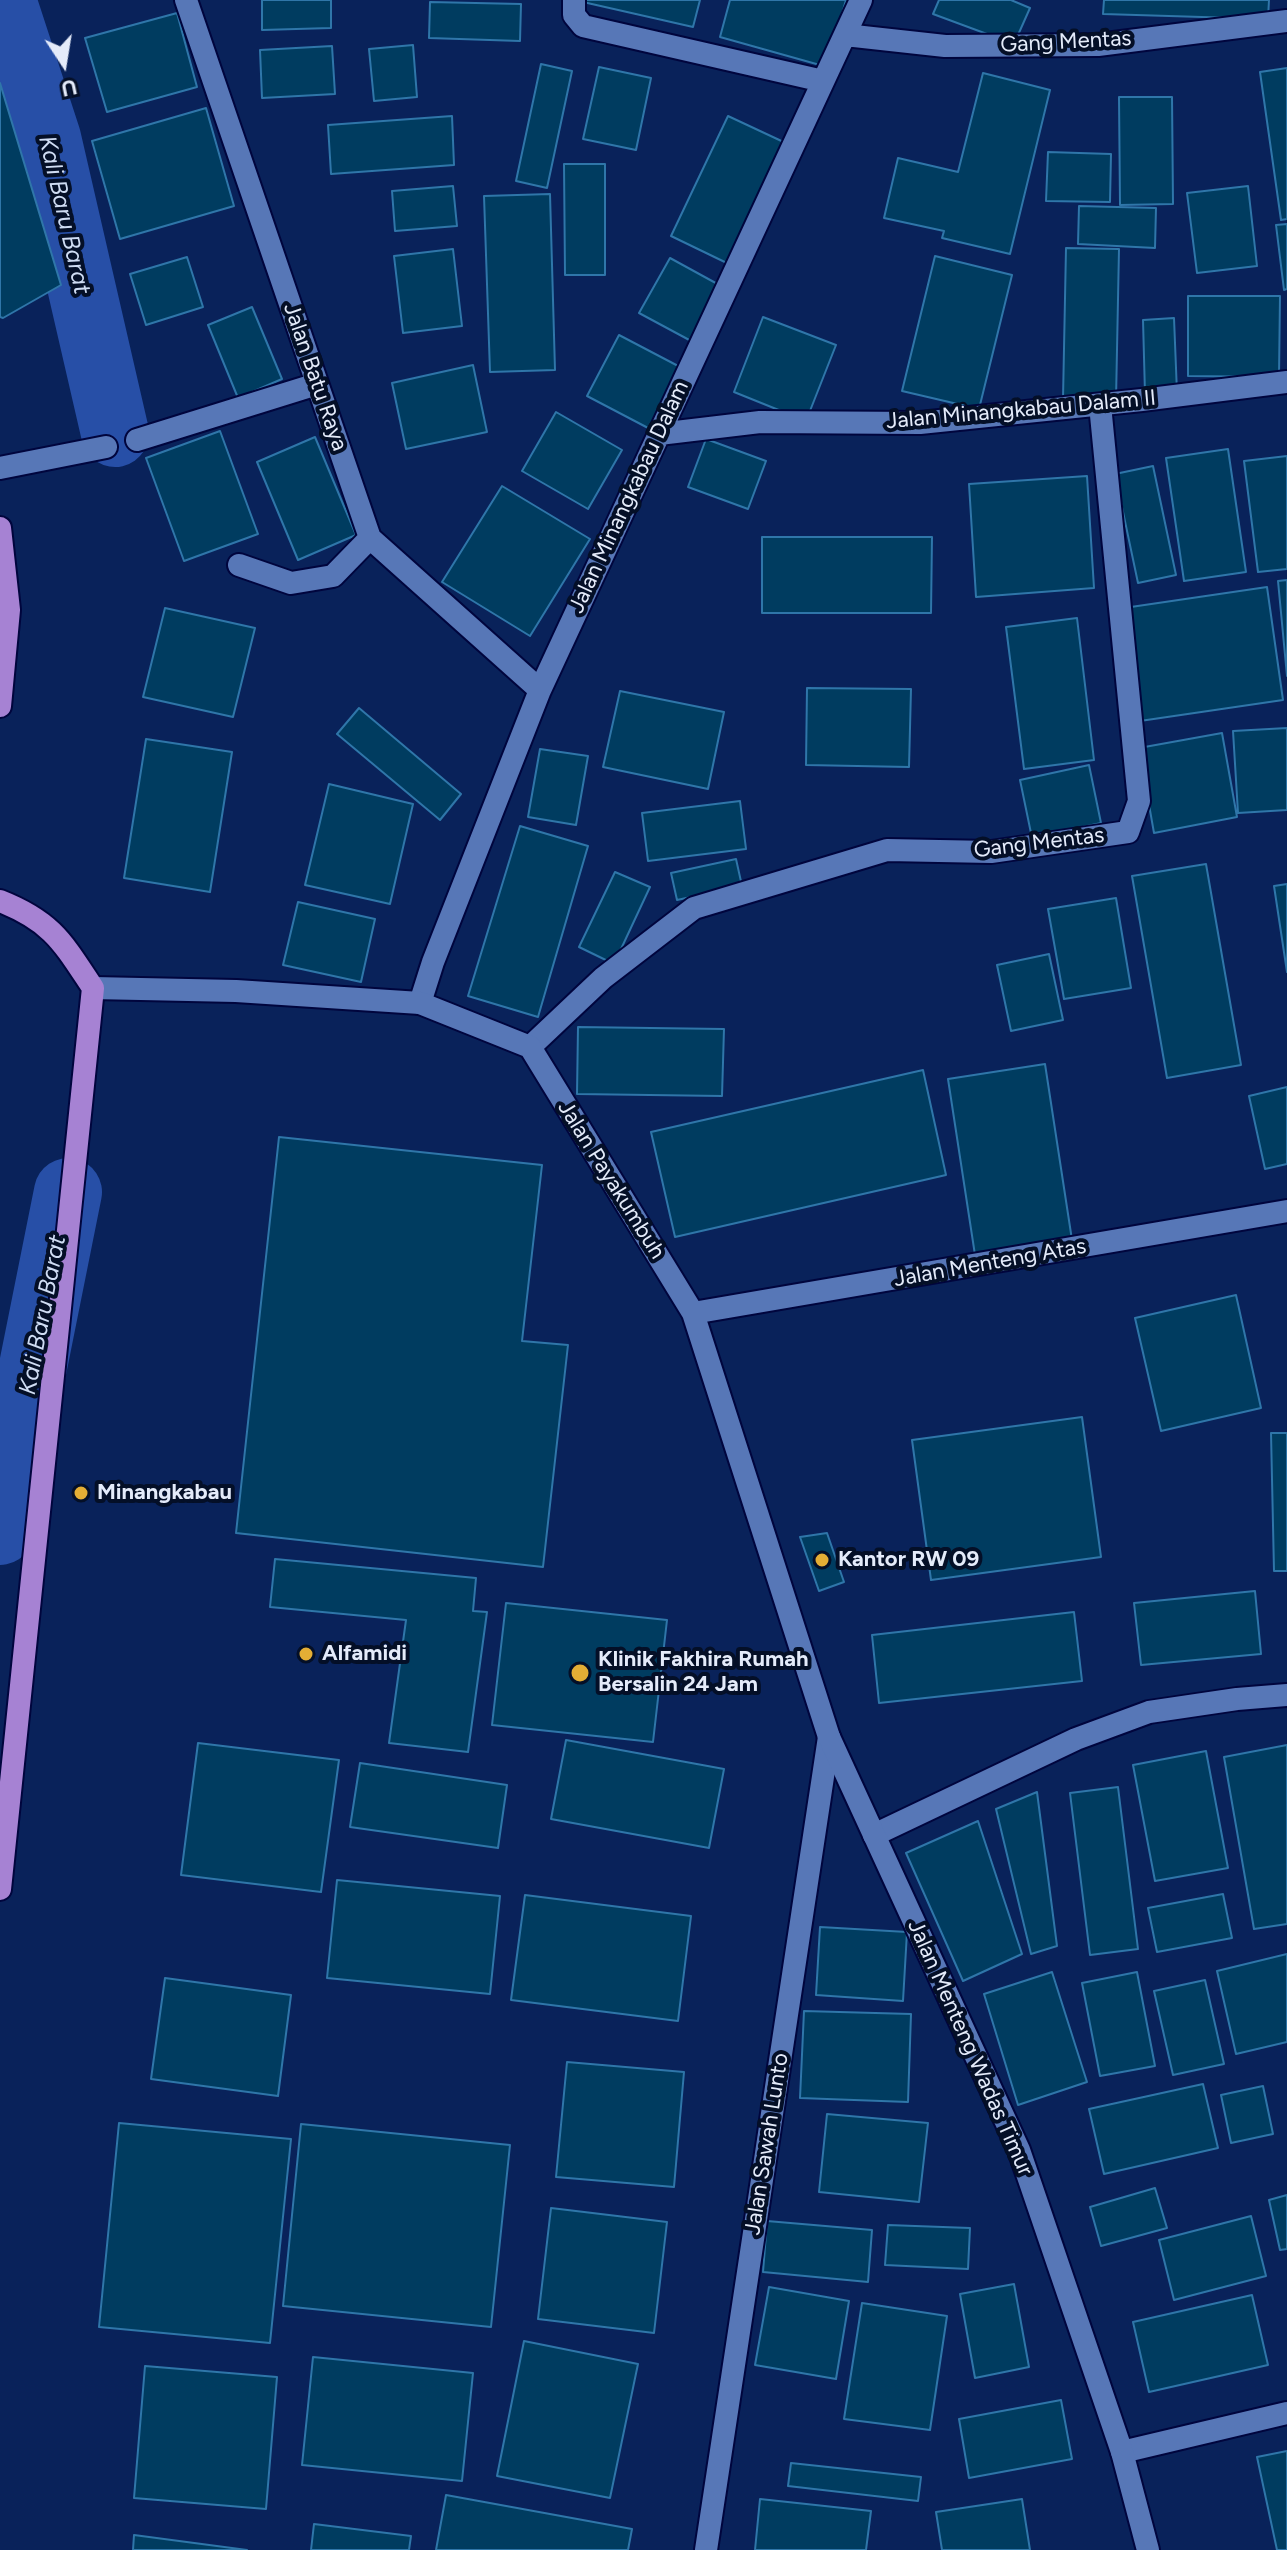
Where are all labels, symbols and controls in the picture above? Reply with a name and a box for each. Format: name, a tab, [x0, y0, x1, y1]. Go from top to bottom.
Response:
north arrow	[24, 24, 104, 104]
street label: Gang Mentas	[1000, 25, 1132, 59]
text: U	[59, 73, 79, 103]
water label: Kali Baru Barat	[32, 133, 96, 297]
street label: Jalan Batu Raya	[277, 300, 353, 454]
street label: Jalan Minangkabau Dalam	[564, 377, 694, 617]
street label: Jalan Minangkabau Dalam II	[885, 385, 1157, 435]
street label: Gang Mentas	[972, 822, 1106, 864]
street label: Jalan Payakumbuh	[552, 1096, 670, 1264]
water label: Kali Baru Barat	[13, 1233, 73, 1397]
street label: Jalan Menteng Atas	[892, 1233, 1088, 1293]
place label: Minangkabau	[97, 1480, 232, 1506]
marker: Minangkabau	[72, 1484, 90, 1502]
place label: Kantor RW 09	[838, 1547, 979, 1573]
marker: Kantor RW 09	[813, 1551, 831, 1569]
place label: Alfamidi	[322, 1641, 407, 1667]
marker: Alfamidi	[297, 1645, 315, 1663]
place label: Klinik Fakhira Rumah Bersalin 24 Jam	[598, 1647, 808, 1698]
marker: Klinik Fakhira Rumah Bersalin 24 Jam	[569, 1662, 591, 1684]
street label: Jalan Menteng Wadas Timur	[902, 1916, 1038, 2180]
street label: Jalan Sawah Lunto	[740, 2051, 794, 2237]

